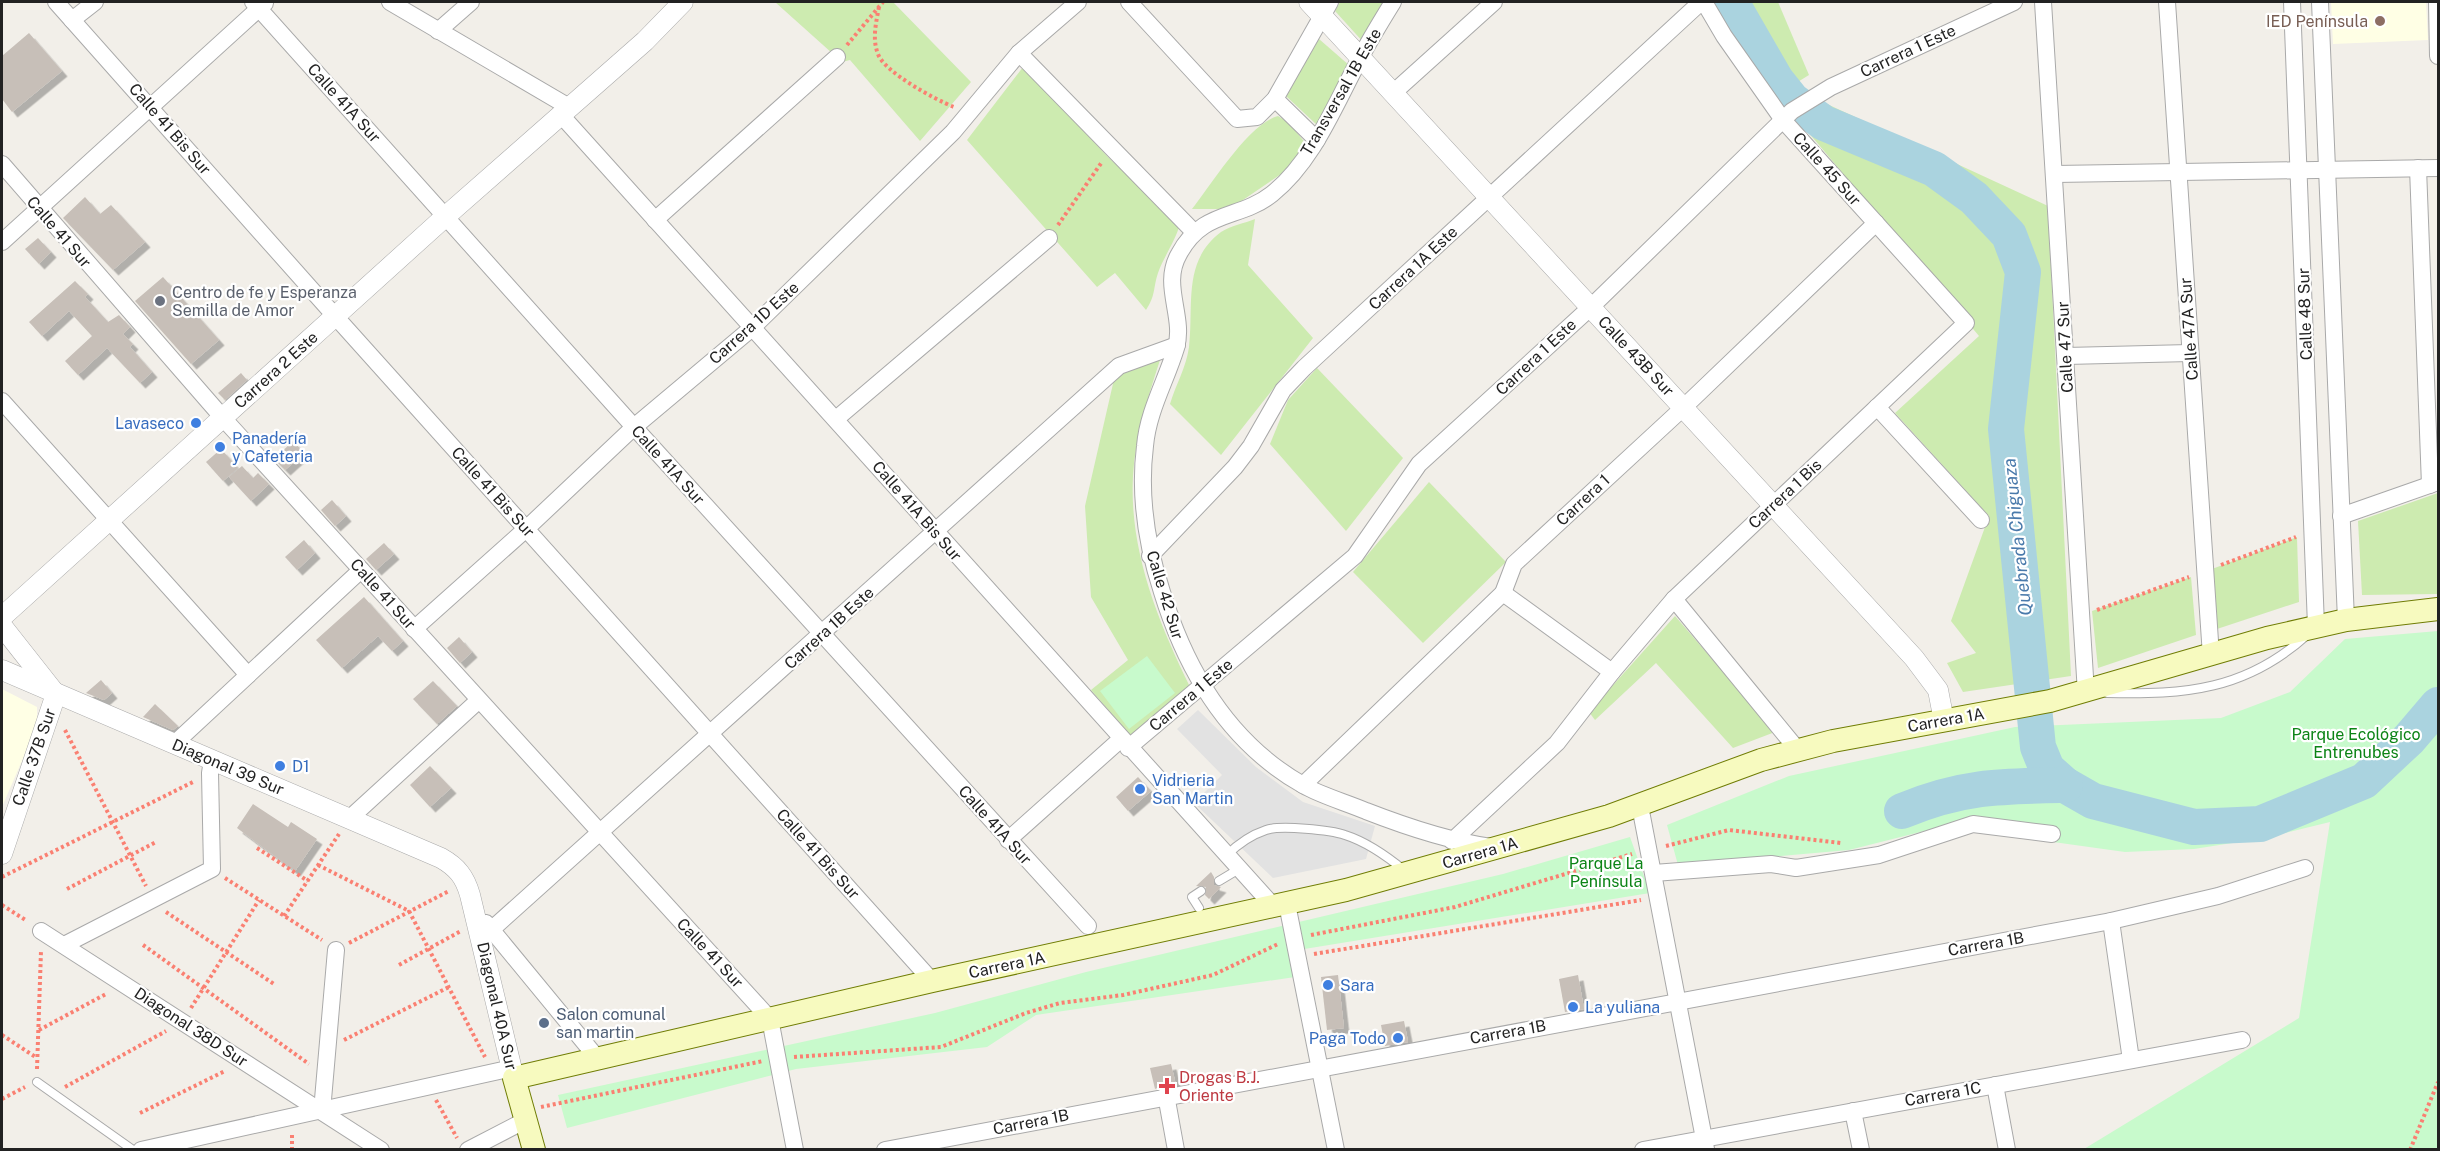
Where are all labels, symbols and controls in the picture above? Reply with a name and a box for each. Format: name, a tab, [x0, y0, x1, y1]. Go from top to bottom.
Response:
place label: IED Península	[2266, 12, 2368, 31]
marker: IED Península	[2373, 14, 2387, 28]
street label: Carrera 1 Este	[1857, 21, 1959, 81]
street label: Transversal 1B Este	[1297, 25, 1385, 159]
street label: Calle 41A Sur	[304, 60, 384, 146]
street label: Calle 41 Bis Sur	[125, 79, 215, 179]
street label: Calle 45 Sur	[1789, 128, 1865, 210]
street label: Calle 41 Sur	[23, 192, 95, 272]
street label: Carrera 1A Este	[1365, 222, 1461, 314]
street label: Calle 48 Sur	[2294, 268, 2316, 360]
street label: Calle 47A Sur	[2176, 277, 2202, 381]
street label: Carrera 1D Este	[705, 278, 803, 368]
place label: Centro de fe y Esperanza Semilla de Amor	[172, 283, 357, 320]
marker: Centro de fe y Esperanza Semilla de Amor	[153, 294, 167, 308]
street label: Calle 47 Sur	[2053, 301, 2077, 393]
street label: Calle 43B Sur	[1594, 312, 1678, 400]
street label: Carrera 1 Este	[1492, 315, 1580, 399]
street label: Carrera 2 Este	[230, 327, 322, 413]
place label: Lavaseco	[115, 414, 184, 433]
marker: Lavaseco	[189, 416, 203, 430]
street label: Calle 41A Sur	[628, 422, 708, 508]
place label: Panadería y Cafeteria	[232, 429, 313, 466]
marker: Panadería y Cafeteria	[213, 440, 227, 454]
street label: Calle 41 Bis Sur	[447, 443, 539, 541]
street label: Carrera 1 Bis	[1744, 455, 1826, 533]
street label: Calle 41A Bis Sur	[868, 457, 966, 565]
water label: Quebrada Chiguaza	[1998, 457, 2036, 617]
street label: Carrera 1	[1552, 470, 1614, 530]
street label: Calle 42 Sur	[1143, 548, 1187, 642]
street label: Calle 41 Sur	[346, 555, 420, 633]
street label: Carrera 1B Este	[780, 583, 878, 673]
street label: Carrera 1 Este	[1145, 655, 1237, 735]
street label: Carrera 1A	[1906, 704, 1986, 736]
street label: Calle 37B Sur	[8, 706, 60, 808]
park label: Parque Ecológico Entrenubes	[2291, 725, 2421, 762]
street label: Diagonal 39 Sur	[169, 735, 287, 799]
place label: D1	[292, 757, 310, 776]
marker: D1	[273, 759, 287, 773]
place label: Vidrieria San Martin	[1152, 771, 1233, 808]
street label: Calle 41A Sur	[955, 782, 1035, 868]
marker: Vidrieria San Martin	[1133, 782, 1147, 796]
street label: Calle 41 Bis Sur	[772, 805, 864, 903]
street label: Carrera 1A	[1440, 833, 1520, 873]
park label: Parque La Península	[1569, 854, 1643, 891]
street label: Calle 41 Sur	[673, 914, 747, 992]
street label: Carrera 1B	[1946, 928, 2026, 960]
street label: Diagonal 40A Sur	[473, 940, 521, 1072]
street label: Carrera 1A	[967, 948, 1047, 982]
place label: Sara	[1340, 976, 1374, 995]
marker: Sara	[1321, 978, 1335, 992]
street label: Diagonal 38D Sur	[131, 983, 251, 1071]
place label: La yuliana	[1585, 998, 1660, 1017]
marker: La yuliana	[1566, 1000, 1580, 1014]
place label: Salon comunal san martin	[556, 1005, 666, 1042]
marker: Salon comunal san martin	[537, 1016, 551, 1030]
street label: Carrera 1B	[1468, 1016, 1548, 1048]
place label: Paga Todo	[1309, 1029, 1386, 1048]
marker: Paga Todo	[1391, 1031, 1405, 1045]
place label: Drogas B.J. Oriente	[1179, 1068, 1260, 1105]
street label: Carrera 1C	[1903, 1078, 1983, 1110]
marker: Drogas B.J. Oriente	[1160, 1079, 1174, 1093]
street label: Carrera 1B	[991, 1105, 1071, 1139]

